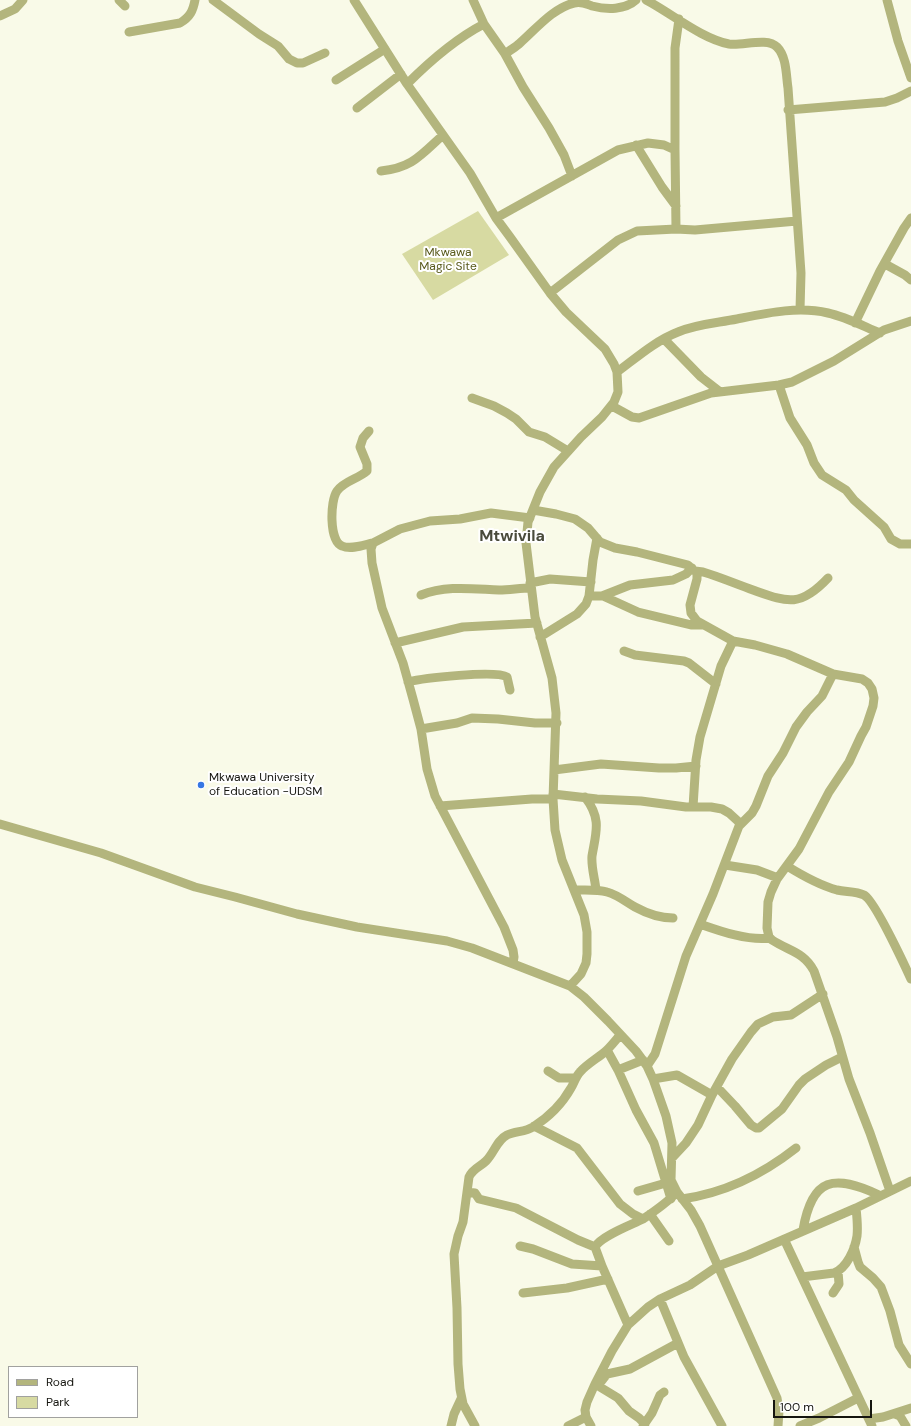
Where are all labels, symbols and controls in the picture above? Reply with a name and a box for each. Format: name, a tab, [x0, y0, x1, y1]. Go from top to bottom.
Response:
park label: Mkwawa Magic Site	[419, 246, 477, 274]
district label: Mtwivila	[479, 527, 545, 547]
place label: Mkwawa University of Education -UDSM	[209, 771, 322, 799]
marker: Mkwawa University of Education -UDSM	[196, 780, 206, 790]
legend	[8, 1366, 138, 1418]
text: Road	[46, 1374, 74, 1390]
scale bar	[775, 1392, 874, 1418]
text: Park	[46, 1394, 70, 1410]
text: 100 m	[780, 1399, 814, 1415]

